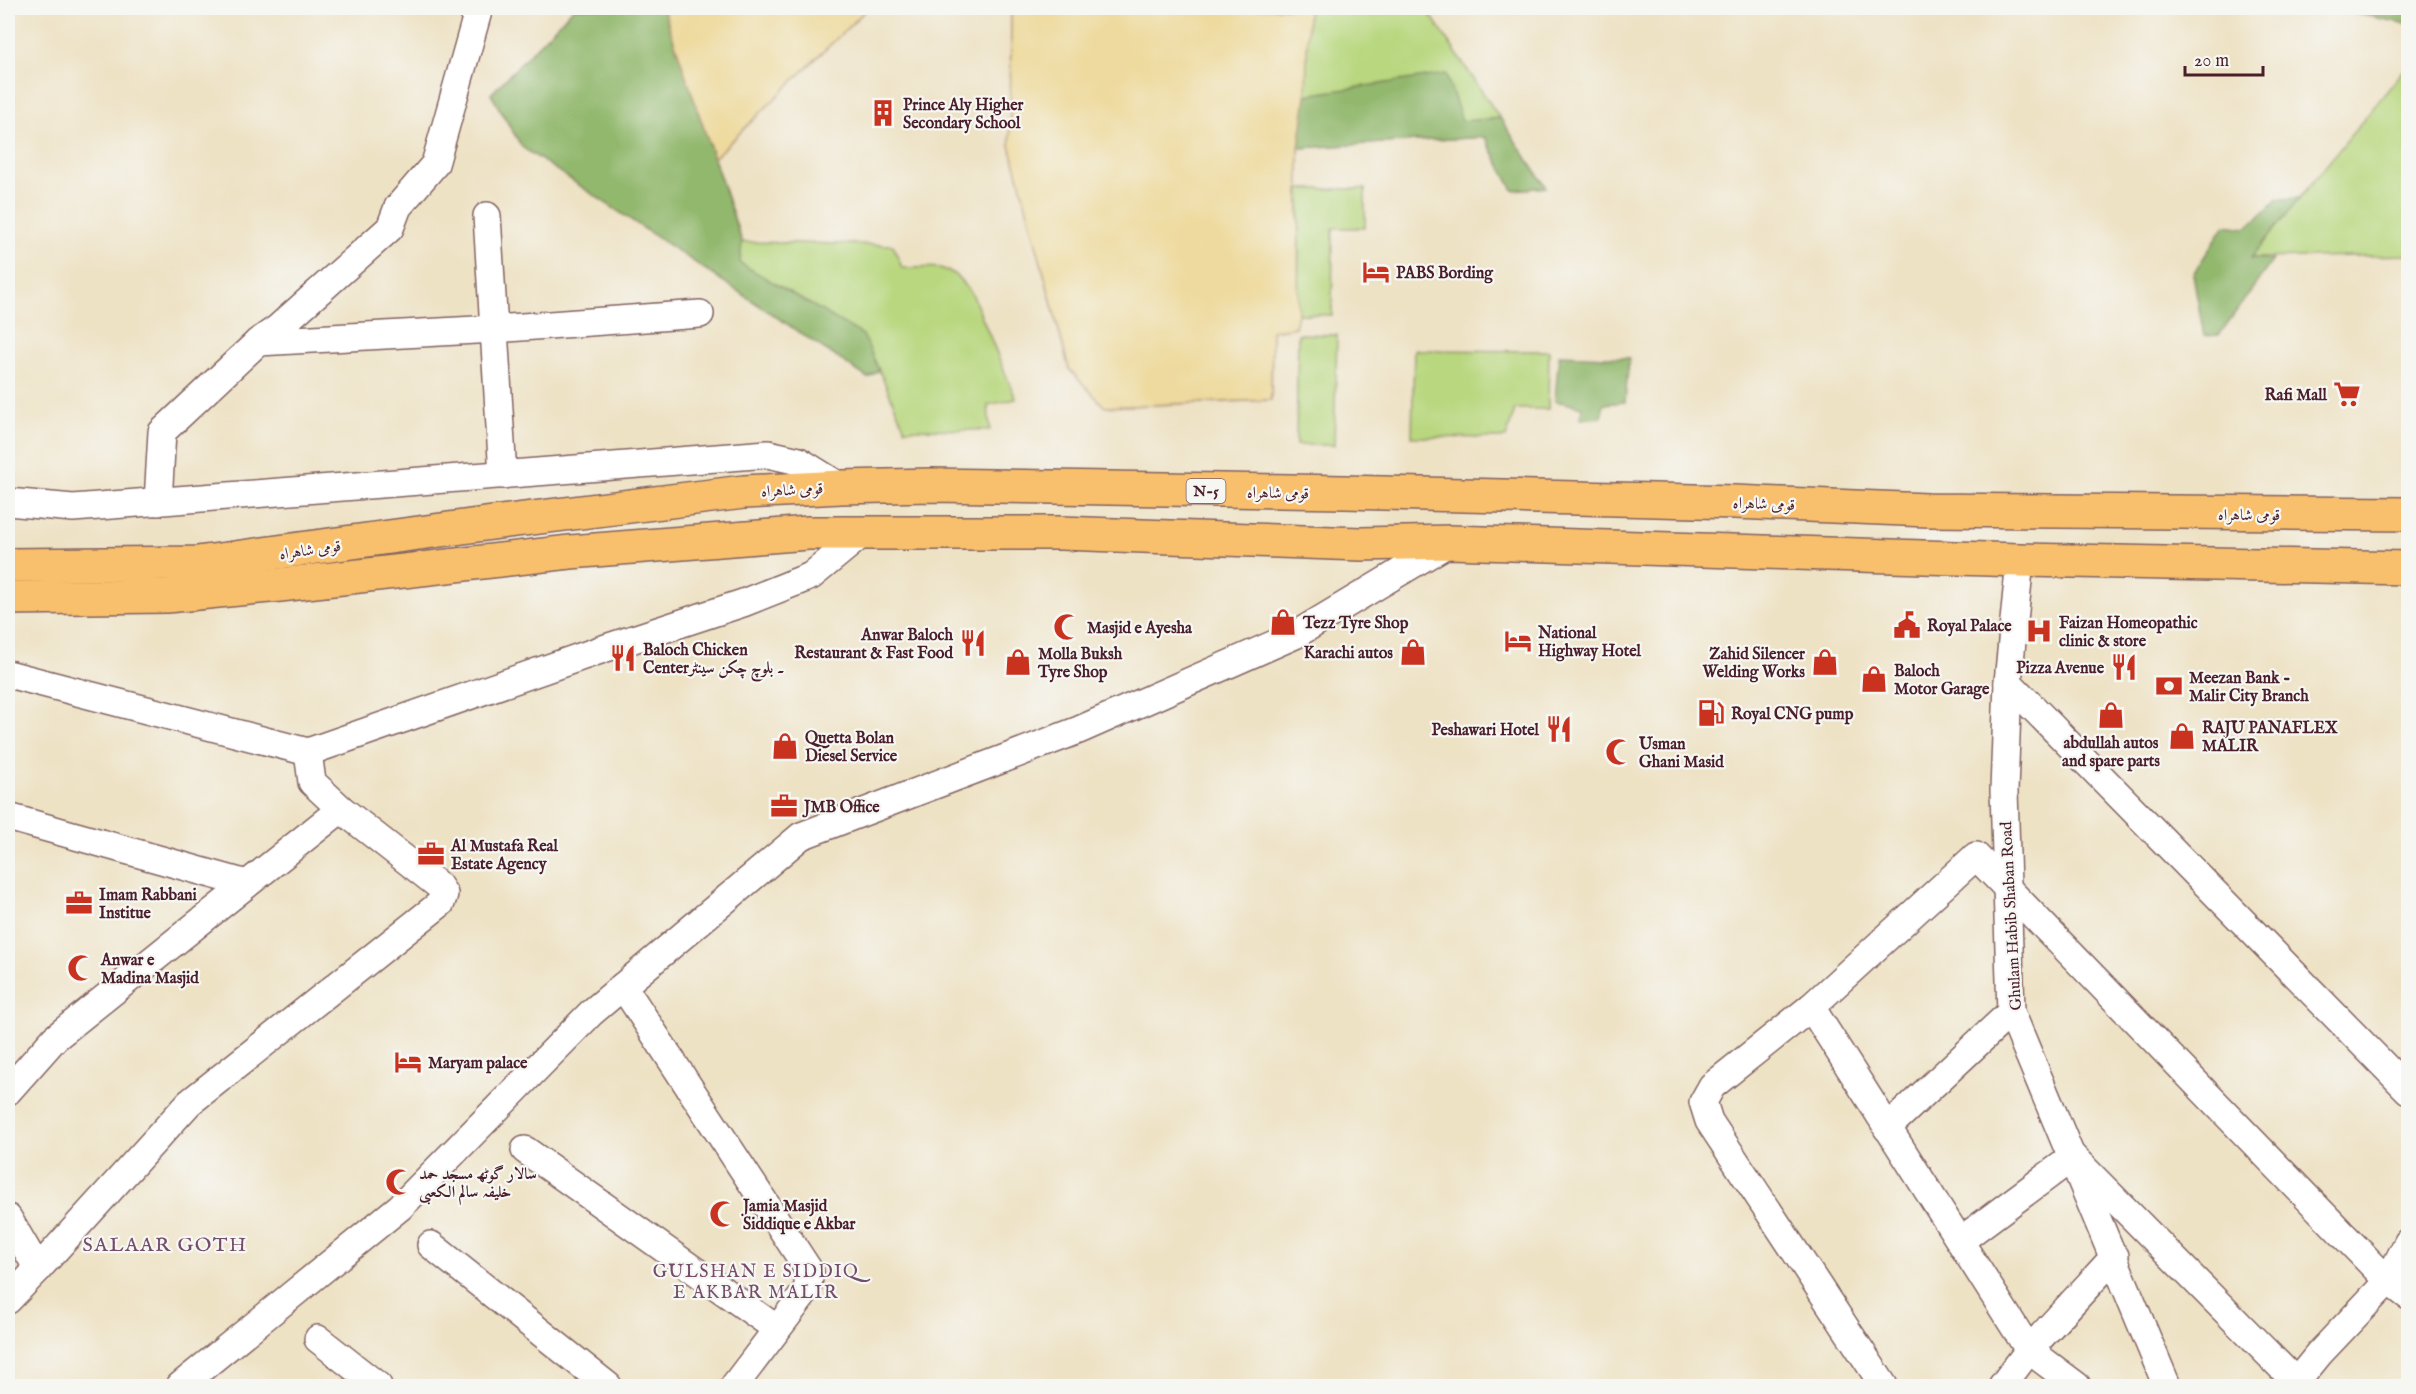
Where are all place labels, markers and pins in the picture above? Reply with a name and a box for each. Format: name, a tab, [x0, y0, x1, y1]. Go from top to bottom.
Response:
place label: Prince Aly Higher Secondary School	[903, 96, 1024, 134]
building icon: Prince Aly Higher Secondary School	[868, 98, 898, 128]
hotel icon: PABS Bording	[1361, 257, 1391, 287]
place label: PABS Bording	[1396, 264, 1494, 284]
supermarket icon: Rafi Mall	[2332, 379, 2362, 409]
place label: Rafi Mall	[2264, 386, 2328, 406]
shop icon: Tezz Tyre Shop	[1268, 607, 1298, 637]
public building icon: Royal Palace	[1892, 610, 1922, 640]
mosque icon: Masjid e Ayesha	[1052, 612, 1082, 642]
place label: Tezz Tyre Shop	[1302, 614, 1409, 634]
place label: Faizan Homeopathic clinic & store	[2059, 614, 2198, 652]
hospital icon: Faizan Homeopathic clinic & store	[2024, 616, 2054, 646]
place label: Royal Palace	[1927, 617, 2012, 637]
place label: Masjid e Ayesha	[1087, 619, 1193, 639]
place label: National Highway Hotel	[1537, 624, 1642, 662]
place label: Anwar Baloch Restaurant & Fast Food	[794, 626, 953, 664]
hotel icon: National Highway Hotel	[1503, 626, 1533, 656]
restaurant icon: Anwar Baloch Restaurant & Fast Food	[958, 628, 988, 658]
shop icon: Karachi autos	[1398, 637, 1428, 667]
place label: Baloch Chicken Center۔ بلوچ چکن سینٹر	[643, 641, 785, 682]
restaurant icon: Baloch Chicken Center۔ بلوچ چکن سینٹر	[608, 643, 638, 673]
place label: Karachi autos	[1304, 644, 1393, 664]
place label: Molla Buksh Tyre Shop	[1037, 645, 1123, 683]
place label: Zahid Silencer Welding Works	[1701, 645, 1805, 683]
shop icon: Molla Buksh Tyre Shop	[1003, 647, 1033, 677]
shop icon: Zahid Silencer Welding Works	[1810, 647, 1840, 677]
restaurant icon: Pizza Avenue	[2109, 652, 2139, 682]
place label: Pizza Avenue	[2016, 659, 2105, 679]
place label: Baloch Motor Garage	[1894, 662, 1990, 700]
shop icon: Baloch Motor Garage	[1859, 664, 1889, 694]
place label: Meezan Bank - Malir City Branch	[2189, 669, 2309, 707]
bank icon: Meezan Bank - Malir City Branch	[2154, 671, 2184, 701]
fuel station icon: Royal CNG pump	[1696, 698, 1726, 728]
shop icon: abdullah autos and spare parts	[2096, 700, 2126, 730]
place label: Royal CNG pump	[1731, 705, 1854, 725]
restaurant icon: Peshawari Hotel	[1544, 714, 1574, 744]
place label: RAJU PANAFLEX MALIR	[2202, 719, 2339, 757]
place label: Peshawari Hotel	[1431, 721, 1540, 741]
shop icon: RAJU PANAFLEX MALIR	[2167, 721, 2197, 751]
place label: Quetta Bolan Diesel Service	[805, 729, 898, 767]
shop icon: Quetta Bolan Diesel Service	[770, 731, 800, 761]
place label: abdullah autos and spare parts	[2062, 734, 2160, 772]
place label: Usman Ghani Masid	[1638, 735, 1724, 773]
mosque icon: Usman Ghani Masid	[1604, 737, 1634, 767]
office icon: JMB Office	[769, 791, 799, 821]
place label: JMB Office	[802, 798, 880, 818]
place label: Al Mustafa Real Estate Agency	[450, 837, 558, 875]
office icon: Al Mustafa Real Estate Agency	[416, 839, 446, 869]
place label: Imam Rabbani Institue	[99, 886, 198, 924]
office icon: Imam Rabbani Institue	[64, 888, 94, 918]
place label: Anwar e Madina Masjid	[100, 951, 199, 989]
mosque icon: Anwar e Madina Masjid	[66, 953, 96, 983]
hotel icon: Maryam palace	[393, 1047, 423, 1077]
place label: Maryam palace	[428, 1054, 528, 1074]
place label: سالار گوٹھ مسجد حمد خلیفہ سالم الکعبی	[419, 1164, 537, 1206]
mosque icon: سالار گوٹھ مسجد حمد خلیفہ سالم الکعبی	[384, 1167, 414, 1197]
place label: Jamia Masjid Siddique e Akbar	[741, 1197, 855, 1235]
mosque icon: Jamia Masjid Siddique e Akbar	[708, 1199, 738, 1229]

